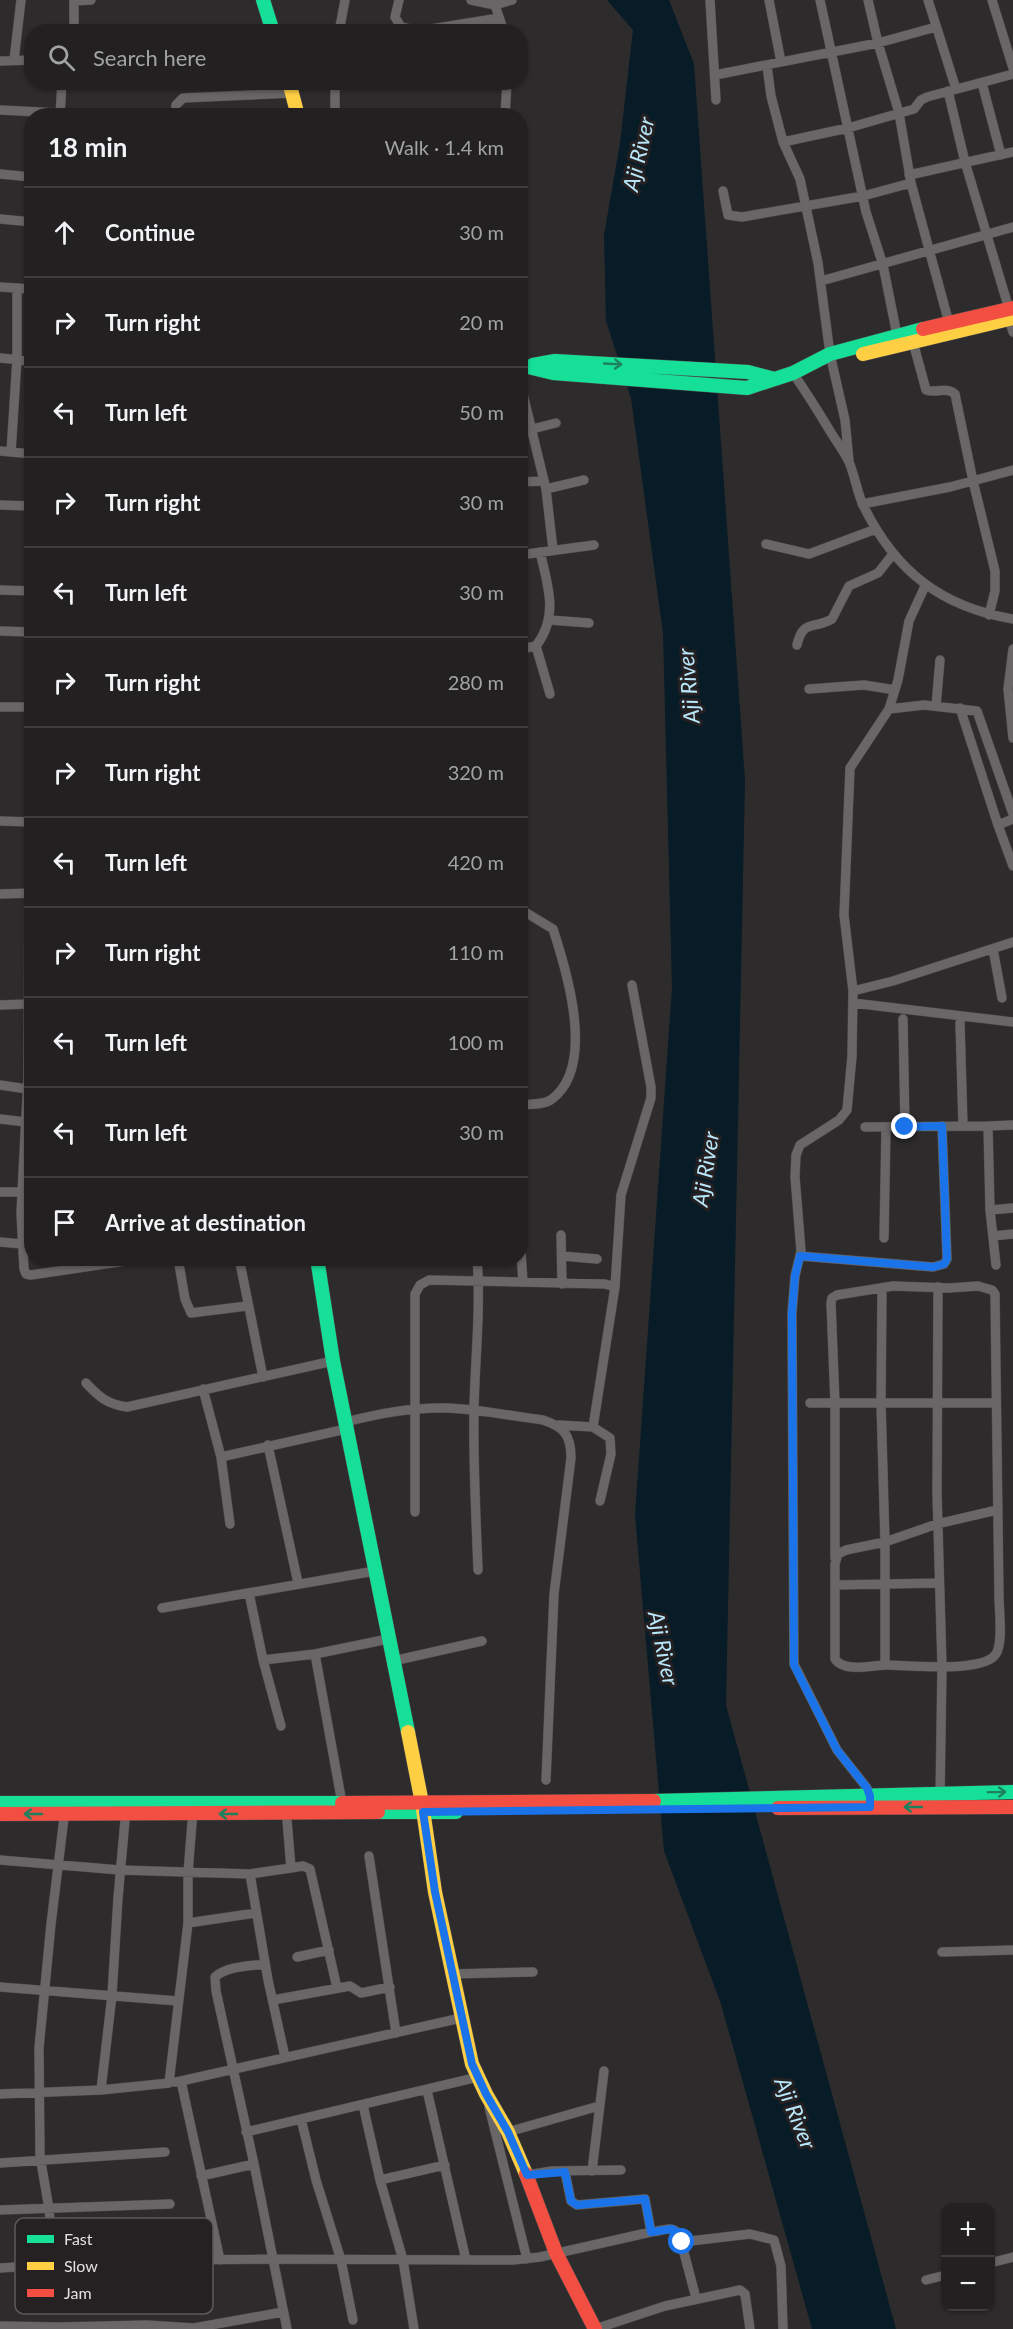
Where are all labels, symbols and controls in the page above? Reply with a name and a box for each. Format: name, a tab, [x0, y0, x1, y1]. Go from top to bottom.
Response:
search box	[24, 24, 528, 90]
icon: search	[45, 41, 78, 74]
text: Search here	[93, 44, 206, 71]
water label: Aji River	[616, 114, 660, 195]
text: 18 min	[48, 131, 128, 163]
text: Walk · 1.4 km	[385, 135, 504, 159]
icon: ahead	[48, 216, 81, 249]
text: Continue	[105, 219, 195, 246]
text: 30 m	[459, 220, 504, 244]
icon: right	[48, 306, 81, 339]
text: Turn right	[105, 309, 200, 336]
text: 20 m	[459, 310, 504, 334]
one-way arrow	[602, 359, 622, 370]
icon: left	[48, 396, 81, 429]
text: Turn left	[105, 399, 187, 426]
text: 50 m	[459, 400, 504, 424]
icon: right	[48, 486, 81, 519]
text: Turn right	[105, 489, 200, 516]
text: 30 m	[459, 490, 504, 514]
icon: left	[48, 576, 81, 609]
text: Turn left	[105, 579, 187, 606]
text: 30 m	[459, 580, 504, 604]
water label: Aji River	[671, 647, 705, 726]
icon: right	[48, 666, 81, 699]
text: Turn right	[105, 669, 200, 696]
text: 280 m	[448, 670, 504, 694]
icon: right	[48, 756, 81, 789]
text: Turn right	[105, 759, 200, 786]
text: 320 m	[448, 760, 504, 784]
icon: left	[48, 846, 81, 879]
text: Turn left	[105, 849, 187, 876]
text: 420 m	[448, 850, 504, 874]
icon: right	[48, 936, 81, 969]
text: Turn right	[105, 939, 200, 966]
text: 110 m	[448, 940, 504, 964]
icon: left	[48, 1026, 81, 1059]
text: Turn left	[105, 1029, 187, 1056]
text: 100 m	[448, 1030, 504, 1054]
route end	[891, 1113, 917, 1139]
icon: left	[48, 1116, 81, 1149]
text: Turn left	[105, 1119, 187, 1146]
text: 30 m	[459, 1120, 504, 1144]
water label: Aji River	[686, 1129, 724, 1209]
icon: arrive	[48, 1206, 81, 1239]
text: Arrive at destination	[105, 1209, 306, 1236]
water label: Aji River	[643, 1607, 685, 1688]
one-way arrow	[987, 1787, 1007, 1798]
one-way arrow	[903, 1801, 923, 1813]
one-way arrow	[23, 1808, 43, 1820]
one-way arrow	[218, 1808, 238, 1820]
water label: Aji River	[769, 2072, 823, 2153]
map controls	[941, 2203, 995, 2311]
button: +	[941, 2203, 995, 2257]
legend	[15, 2218, 213, 2314]
route start	[668, 2228, 694, 2254]
text: Fast	[64, 2229, 93, 2248]
text: Slow	[64, 2256, 98, 2275]
button: −	[941, 2257, 995, 2311]
text: Jam	[64, 2283, 92, 2302]

